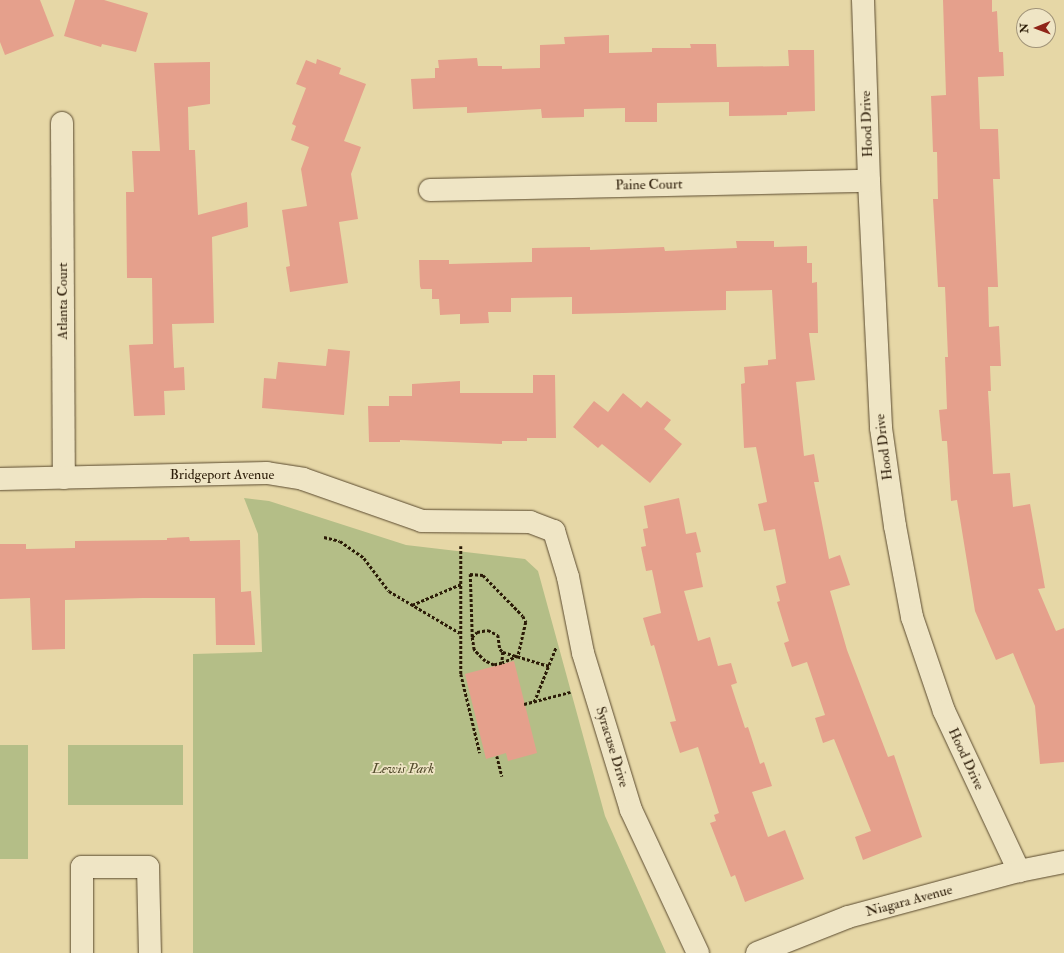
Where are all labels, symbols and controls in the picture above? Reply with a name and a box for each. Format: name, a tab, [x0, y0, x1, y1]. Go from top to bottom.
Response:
north arrow	[1016, 8, 1056, 48]
text: N	[1018, 23, 1031, 33]
street label: Hood Drive	[857, 90, 877, 158]
street label: Paine Court	[615, 176, 683, 194]
street label: Atlanta Court	[55, 262, 71, 340]
street label: Hood Drive	[872, 413, 896, 481]
street label: Bridgeport Avenue	[170, 467, 274, 483]
street label: Syracuse Drive	[592, 705, 632, 789]
street label: Hood Drive	[944, 725, 988, 793]
park label: Lewis Park	[372, 761, 434, 777]
street label: Niagara Avenue	[864, 881, 954, 921]

